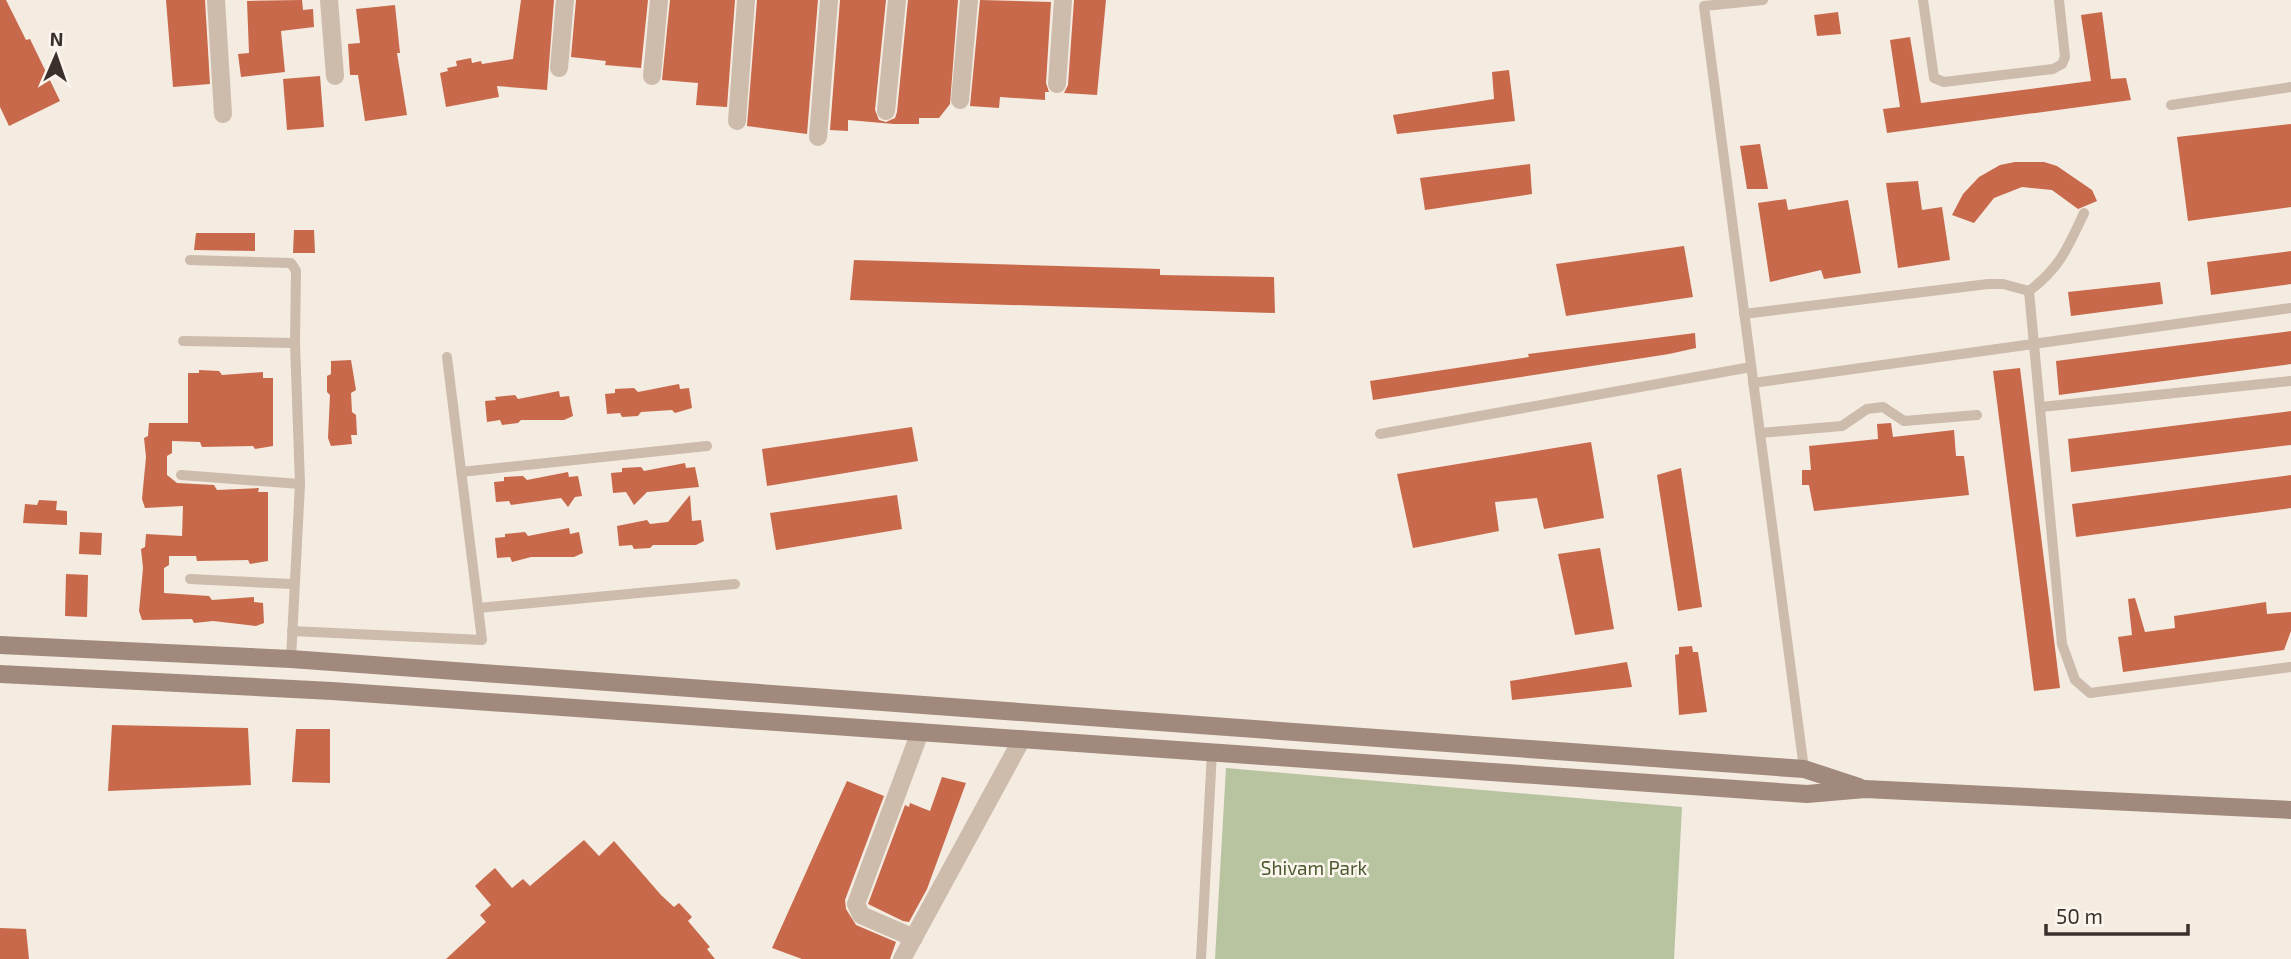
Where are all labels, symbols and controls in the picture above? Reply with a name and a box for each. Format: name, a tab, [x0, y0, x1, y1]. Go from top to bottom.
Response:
north arrow	[21, 21, 91, 91]
text: N	[49, 27, 64, 50]
park label: Shivam Park	[1261, 856, 1368, 879]
scale bar	[2046, 892, 2188, 936]
text: 50 m	[2056, 903, 2103, 928]

